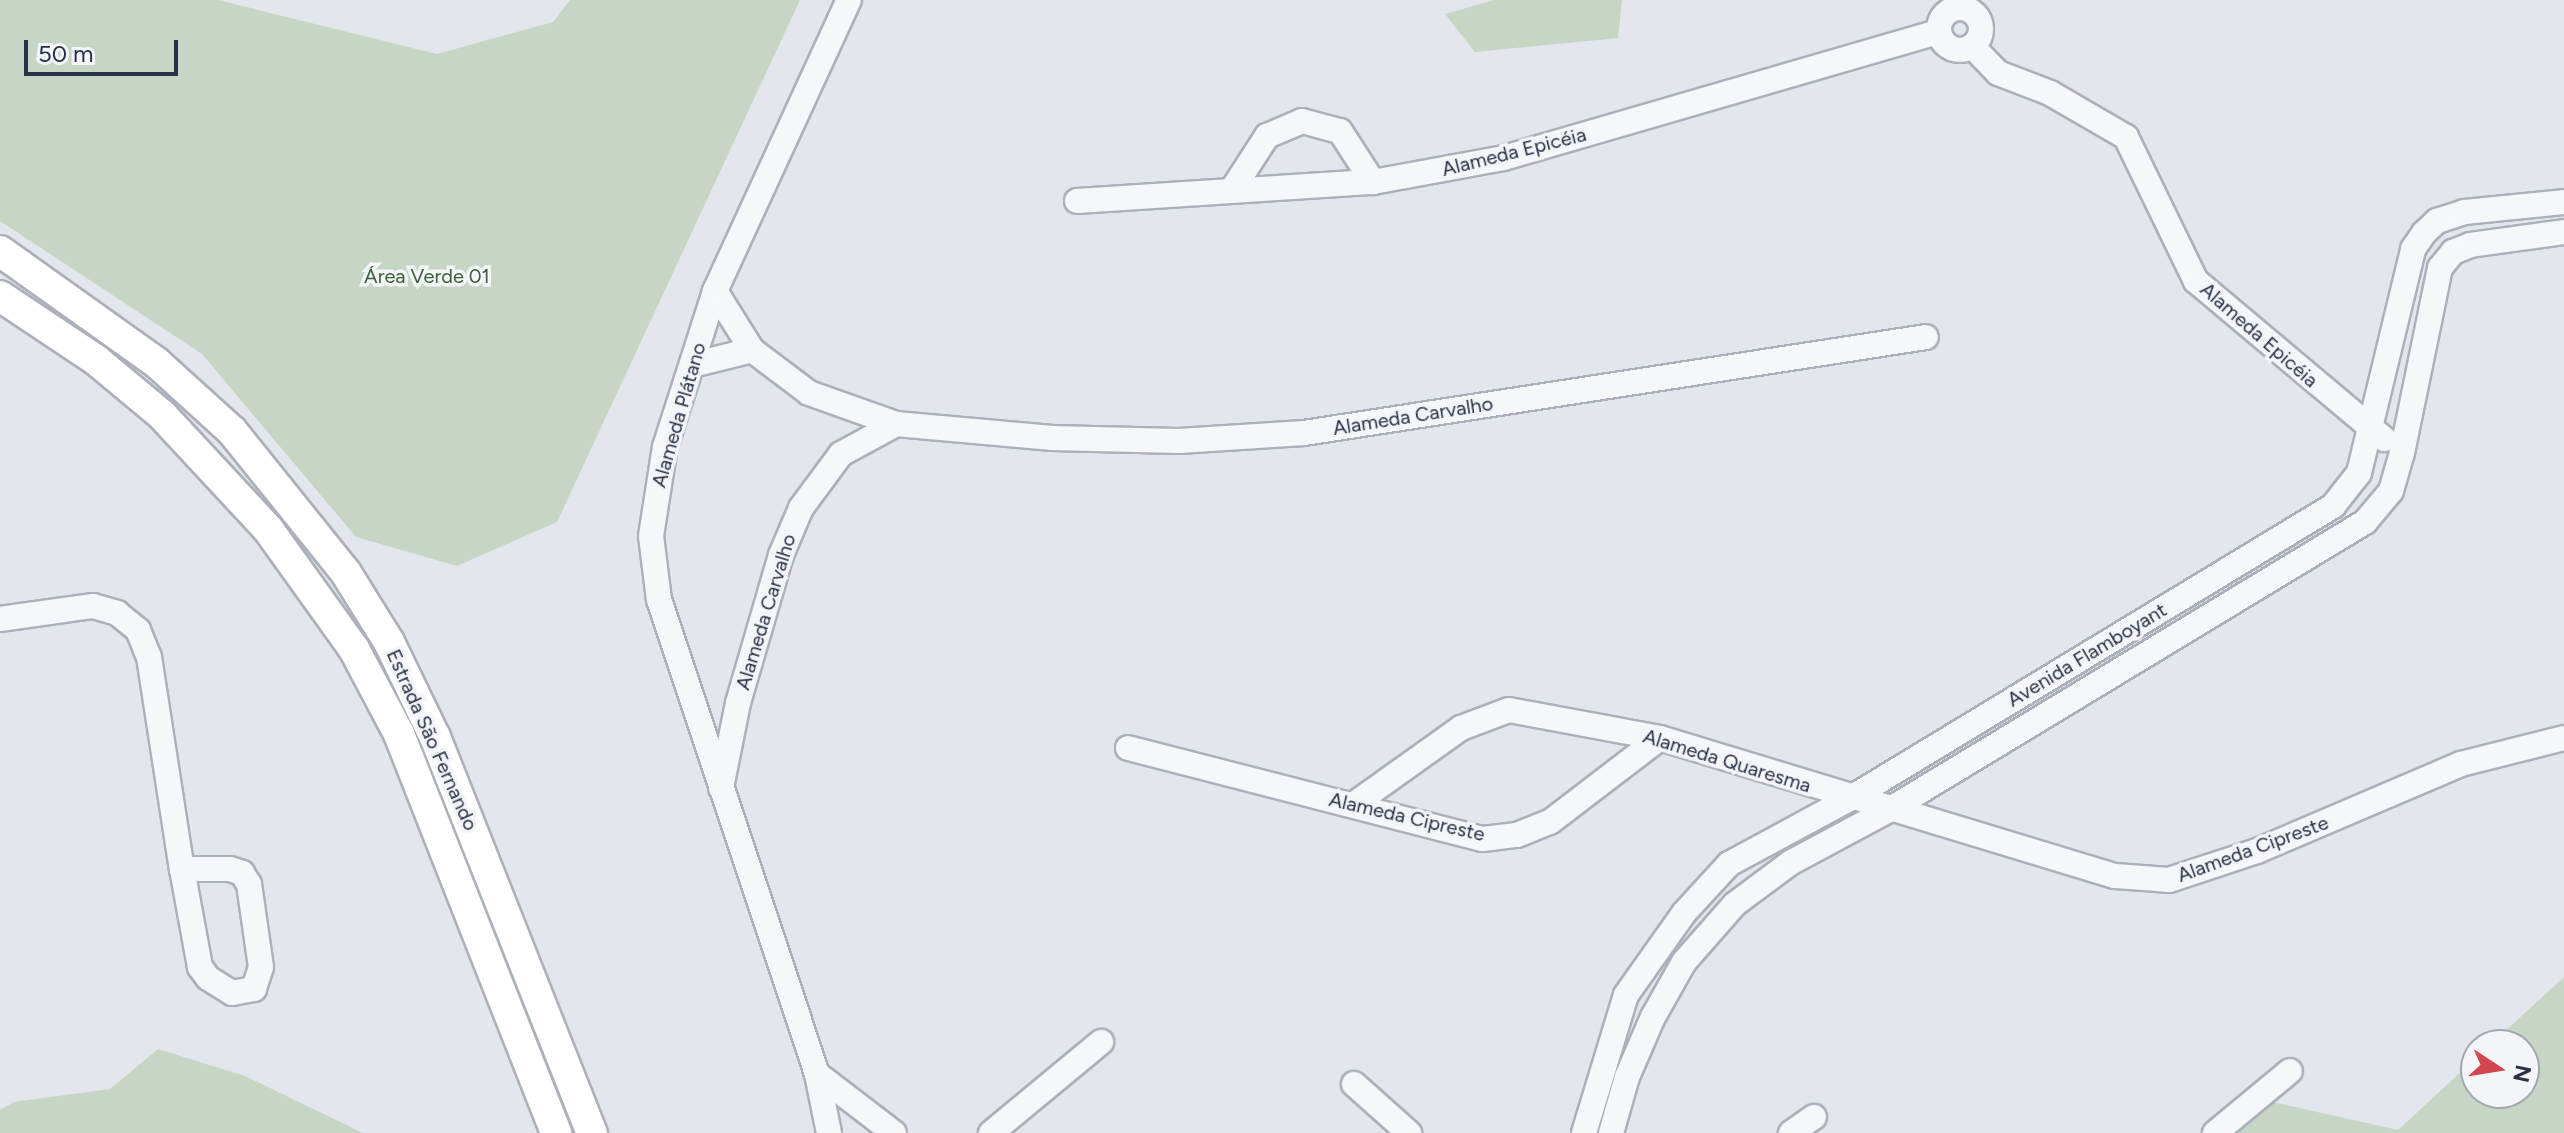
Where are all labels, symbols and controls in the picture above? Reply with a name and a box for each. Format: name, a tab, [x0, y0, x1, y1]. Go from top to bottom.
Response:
scale bar	[28, 24, 182, 74]
text: 50 m	[38, 39, 94, 68]
street label: Alameda Epicéia	[1439, 122, 1589, 182]
park label: Área Verde 01	[364, 264, 490, 288]
street label: Alameda Epicéia	[2195, 277, 2323, 393]
street label: Alameda Plátano	[647, 340, 711, 490]
street label: Alameda Carvalho	[1331, 391, 1495, 441]
street label: Alameda Carvalho	[731, 531, 801, 693]
street label: Avenida Flamboyant	[2003, 598, 2171, 712]
street label: Estrada São Fernando	[381, 646, 483, 834]
street label: Alameda Quaresma	[1640, 724, 1814, 798]
street label: Alameda Cipreste	[1327, 787, 1487, 847]
street label: Alameda Cipreste	[2174, 810, 2332, 888]
north arrow	[2460, 1029, 2540, 1109]
text: N	[2507, 1063, 2537, 1085]

